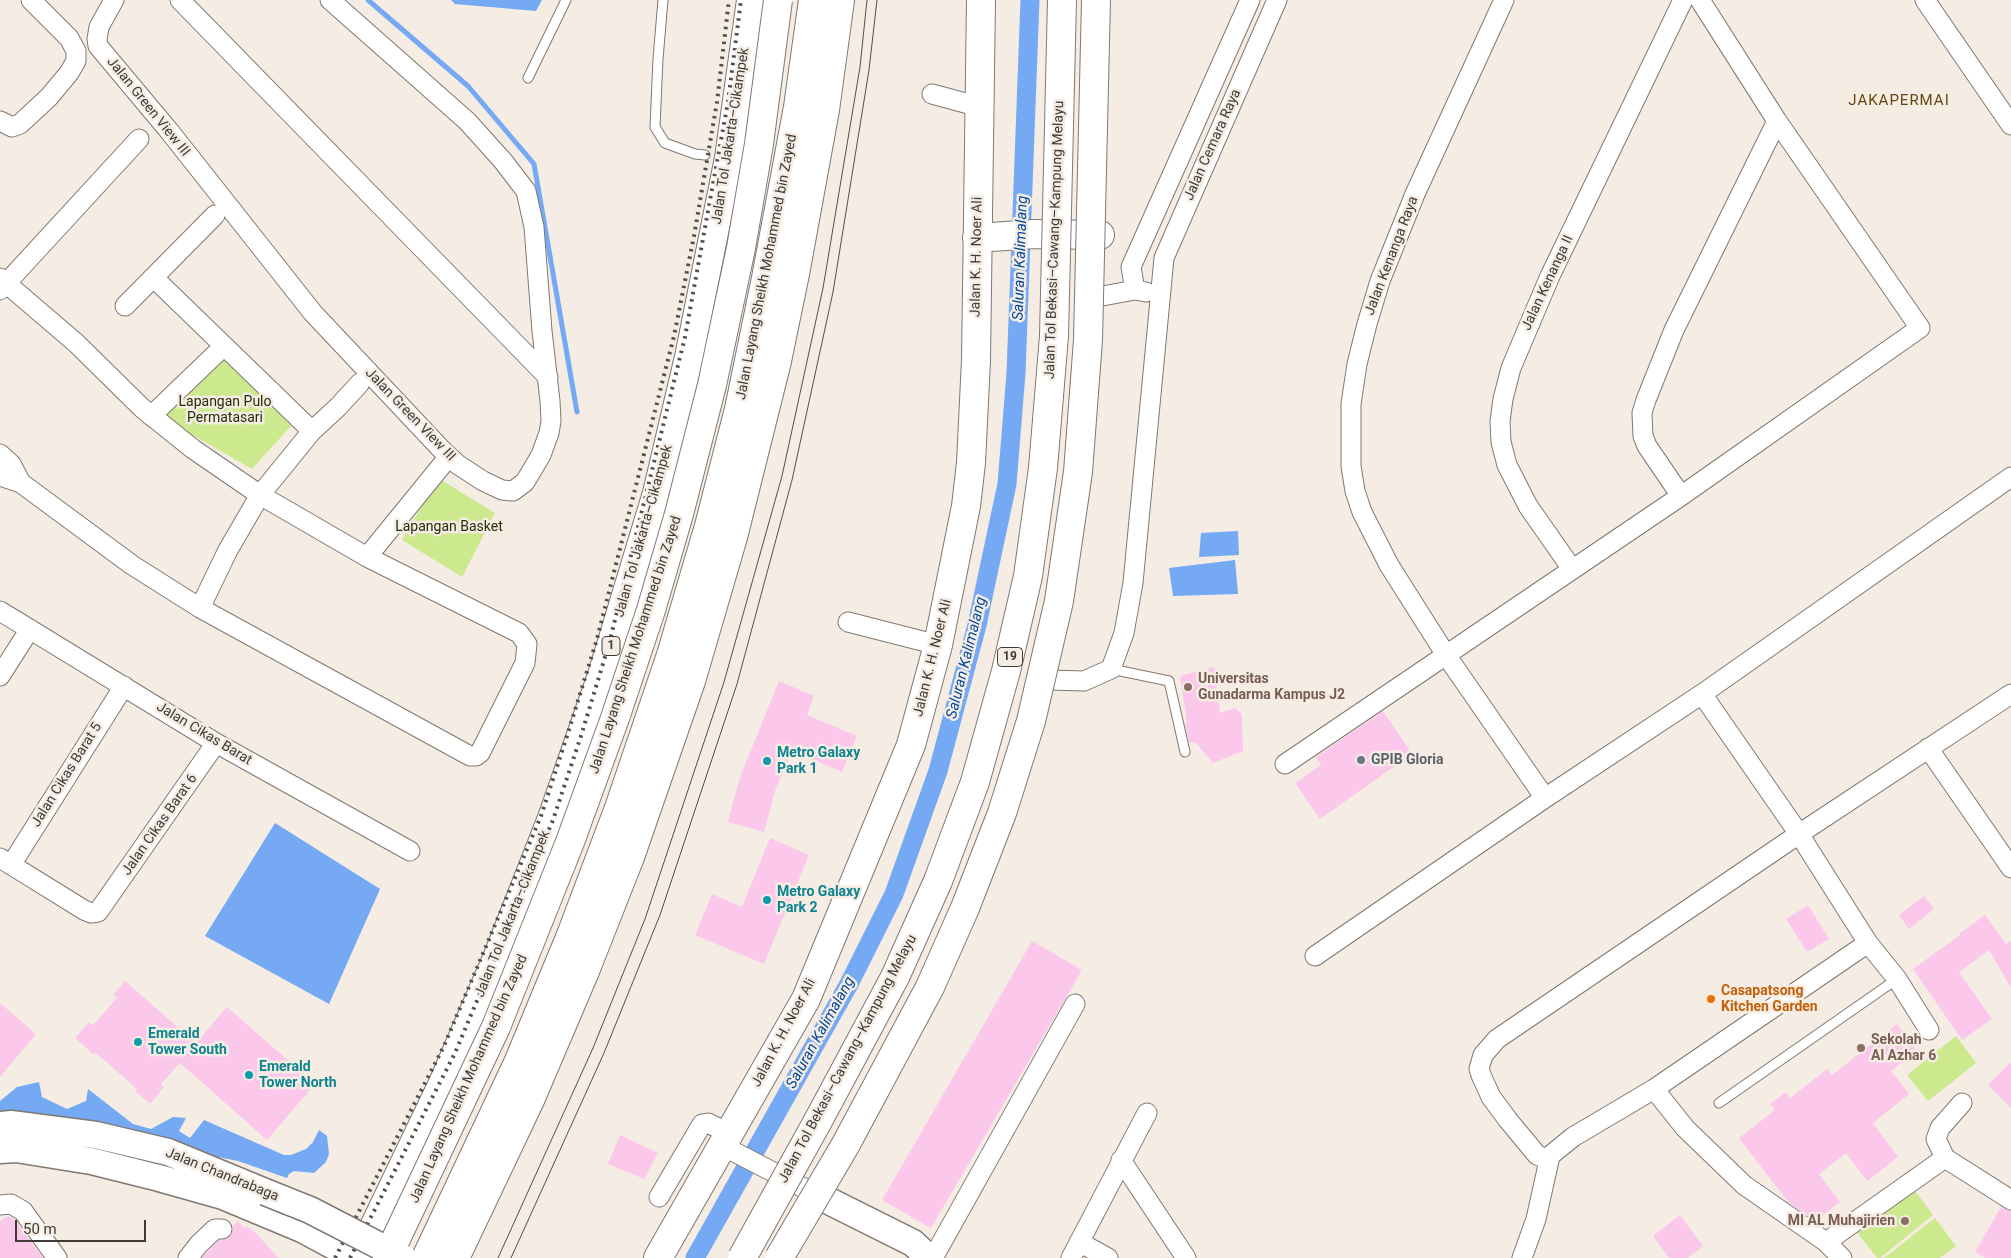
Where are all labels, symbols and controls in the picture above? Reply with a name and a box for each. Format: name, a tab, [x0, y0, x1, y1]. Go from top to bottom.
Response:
street label: Jalan Tol Jakarta–Cikampek	[709, 47, 753, 225]
street label: Jalan Green View III	[103, 54, 193, 160]
street label: Jalan Cemara Raya	[1181, 87, 1245, 203]
district label: JAKAPERMAI	[1847, 92, 1951, 110]
street label: Jalan Tol Bekasi–Cawang–Kampung Melayu	[1042, 100, 1068, 380]
street label: Jalan Layang Sheikh Mohammed bin Zayed	[733, 133, 801, 401]
street label: Jalan Kenanga Raya	[1362, 194, 1422, 318]
water label: Saluran Kalimalang	[1010, 195, 1032, 321]
street label: Jalan K. H. Noer Ali	[968, 197, 986, 317]
street label: Jalan Kenanga II	[1519, 233, 1577, 333]
street label: Jalan Green View III	[361, 365, 459, 465]
park label: Lapangan Pulo Permatasari	[179, 394, 271, 427]
street label: Jalan Tol Jakarta–Cikampek	[611, 443, 677, 619]
street label: Jalan Layang Sheikh Mohammed bin Zayed	[586, 514, 686, 776]
park label: Lapangan Basket	[395, 519, 503, 535]
water label: Saluran Kalimalang	[943, 595, 991, 721]
street label: Jalan K. H. Noer Ali	[910, 598, 956, 718]
road number: 1	[602, 636, 620, 656]
road number: 19	[998, 648, 1022, 666]
place label: Universitas Gunadarma Kampus J2	[1198, 671, 1345, 704]
marker: Universitas Gunadarma Kampus J2	[1182, 681, 1194, 693]
street label: Jalan Cikas Barat	[153, 699, 255, 769]
street label: Jalan Cikas Barat 5	[28, 720, 106, 830]
place label: Metro Galaxy Park 1	[777, 745, 860, 778]
place label: GPIB Gloria	[1371, 752, 1444, 768]
marker: GPIB Gloria	[1355, 754, 1367, 766]
marker: Metro Galaxy Park 1	[761, 755, 773, 767]
street label: Jalan Cikas Barat 6	[119, 771, 201, 879]
street label: Jalan Tol Jakarta–Cikampek	[472, 828, 554, 1000]
place label: Metro Galaxy Park 2	[777, 884, 860, 916]
marker: Metro Galaxy Park 2	[761, 894, 773, 906]
street label: Jalan Tol Bekasi–Cawang–Kampung Melayu	[775, 932, 921, 1186]
street label: Jalan Layang Sheikh Mohammed bin Zayed	[406, 952, 532, 1206]
water label: Saluran Kalimalang	[783, 974, 859, 1092]
street label: Jalan K. H. Noer Ali	[748, 976, 820, 1090]
place label: Casapatsong Kitchen Garden	[1721, 983, 1818, 1016]
marker: Casapatsong Kitchen Garden	[1705, 993, 1717, 1005]
place label: Emerald Tower South	[148, 1026, 227, 1058]
place label: Sekolah Al Azhar 6	[1871, 1032, 1936, 1064]
marker: Emerald Tower South	[132, 1036, 144, 1048]
marker: Sekolah Al Azhar 6	[1855, 1042, 1867, 1054]
place label: Emerald Tower North	[259, 1059, 337, 1092]
marker: Emerald Tower North	[243, 1069, 255, 1081]
street label: Jalan Chandrabaga	[163, 1145, 281, 1205]
scale bar	[18, 1210, 149, 1242]
place label: MI AL Muhajirien	[1788, 1213, 1895, 1229]
marker: MI AL Muhajirien	[1899, 1215, 1911, 1227]
text: 50 m	[23, 1220, 57, 1238]

